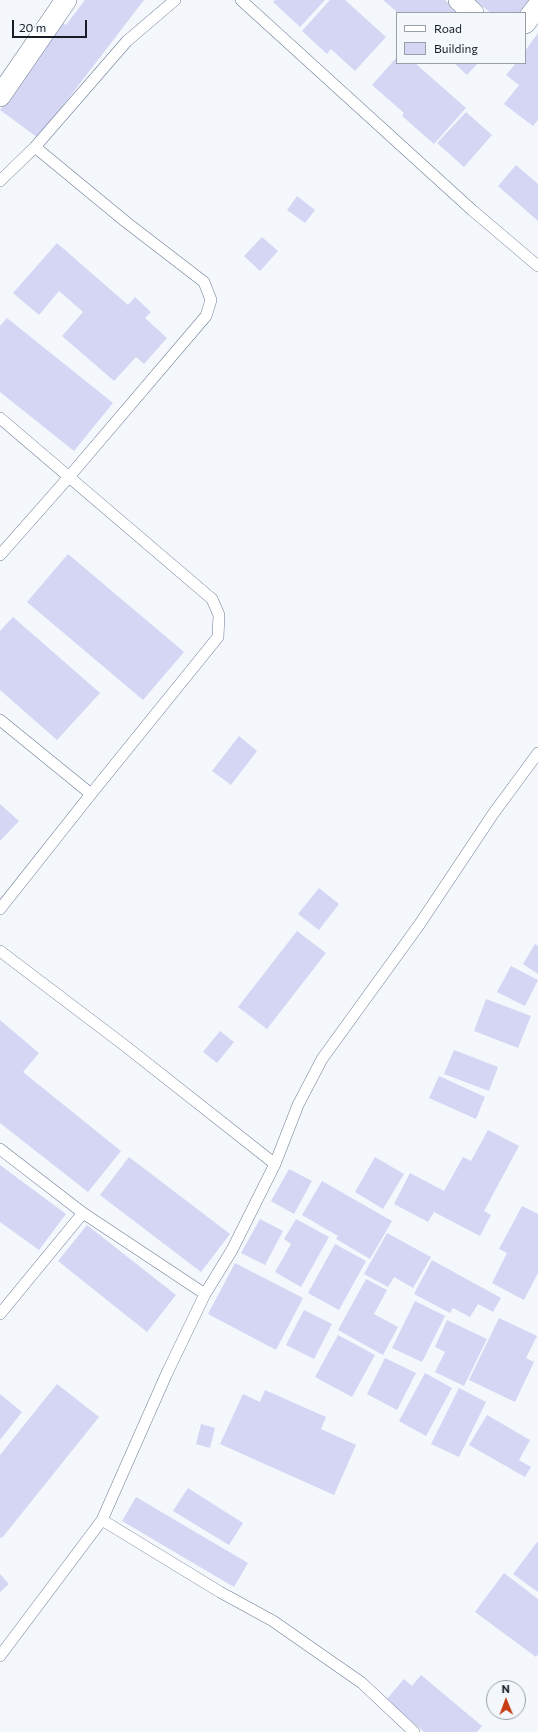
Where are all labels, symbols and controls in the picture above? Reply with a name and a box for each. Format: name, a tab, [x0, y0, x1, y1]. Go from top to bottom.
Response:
scale bar	[14, 12, 89, 38]
legend	[396, 12, 526, 64]
text: 20 m	[19, 20, 46, 34]
text: Road	[434, 21, 462, 35]
text: Building	[434, 41, 478, 55]
north arrow	[486, 1680, 526, 1720]
text: N	[502, 1682, 510, 1695]

